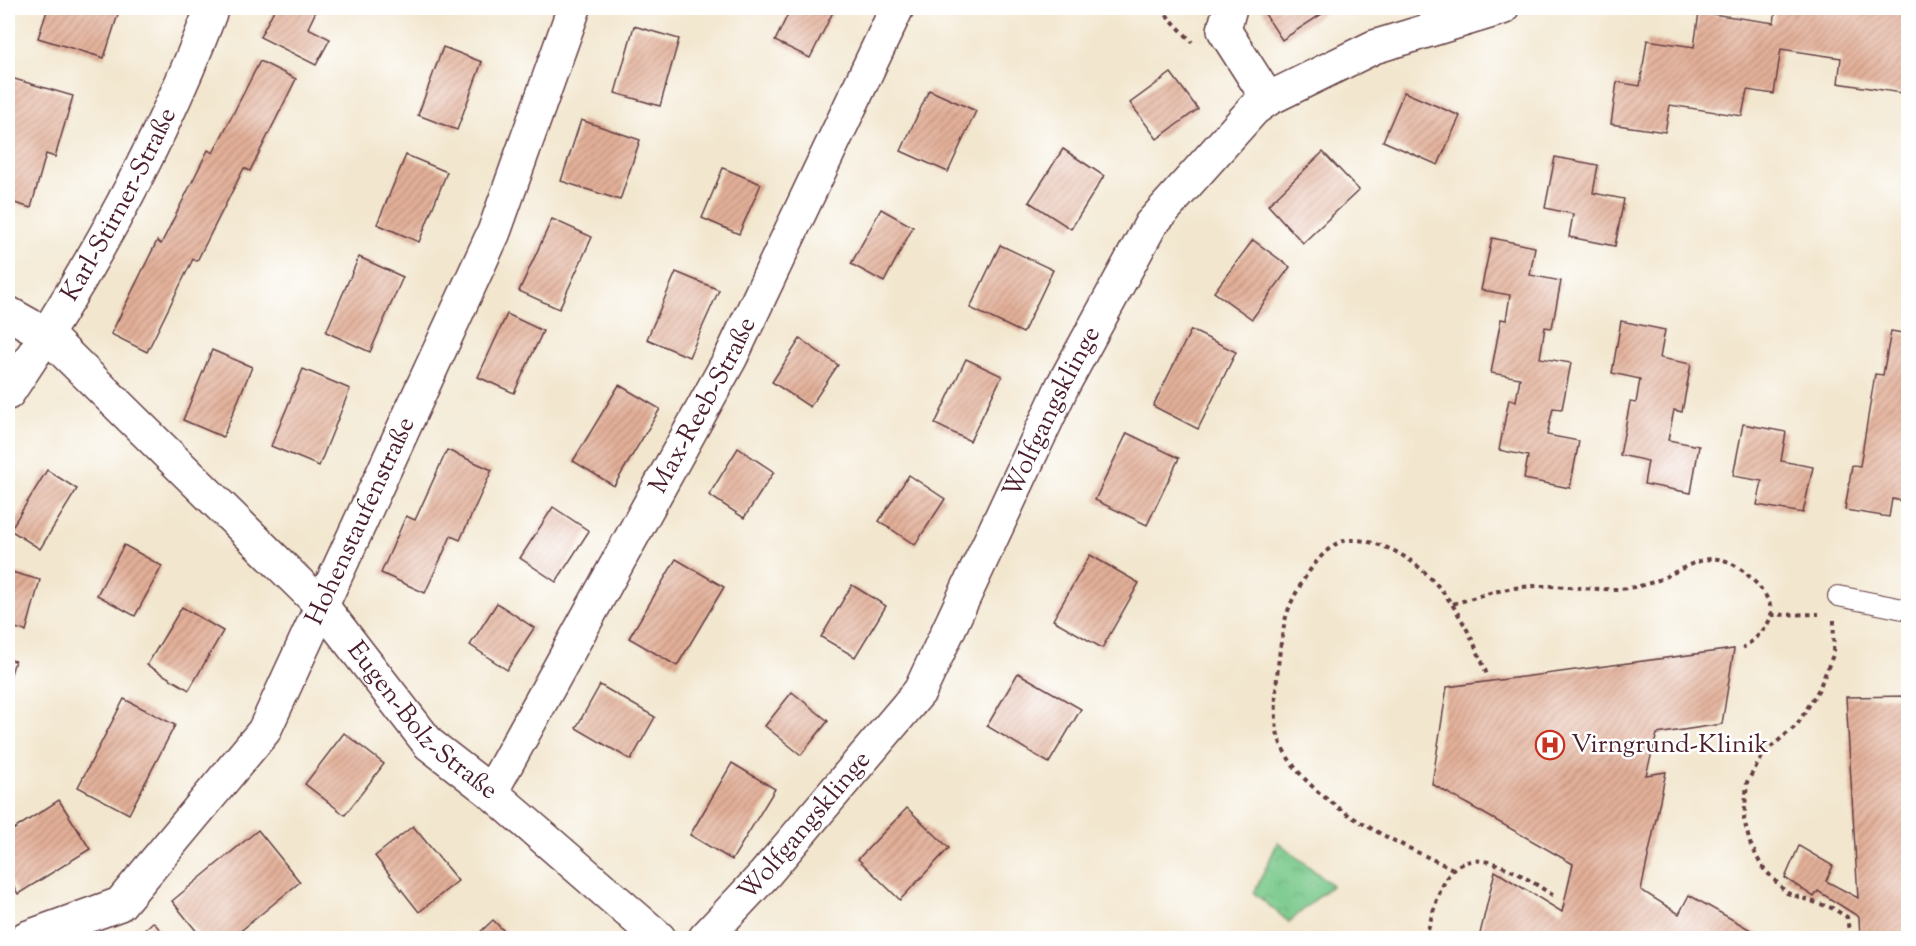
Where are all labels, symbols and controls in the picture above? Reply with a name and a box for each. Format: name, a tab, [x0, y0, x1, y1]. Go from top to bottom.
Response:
street label: Karl-Stirner-Straße	[52, 102, 186, 309]
street label: Max-Reeb-Straße	[641, 311, 766, 501]
street label: Wolfgangsklinge	[994, 320, 1110, 504]
street label: Hohenstaufenstraße	[297, 411, 425, 631]
street label: Eugen-Bolz-Straße	[338, 634, 505, 809]
place label: Virngrund-Klinik	[1571, 727, 1769, 764]
hospital icon: Virngrund-Klinik	[1534, 729, 1566, 761]
street label: Wolfgangsklinge	[730, 743, 880, 910]

